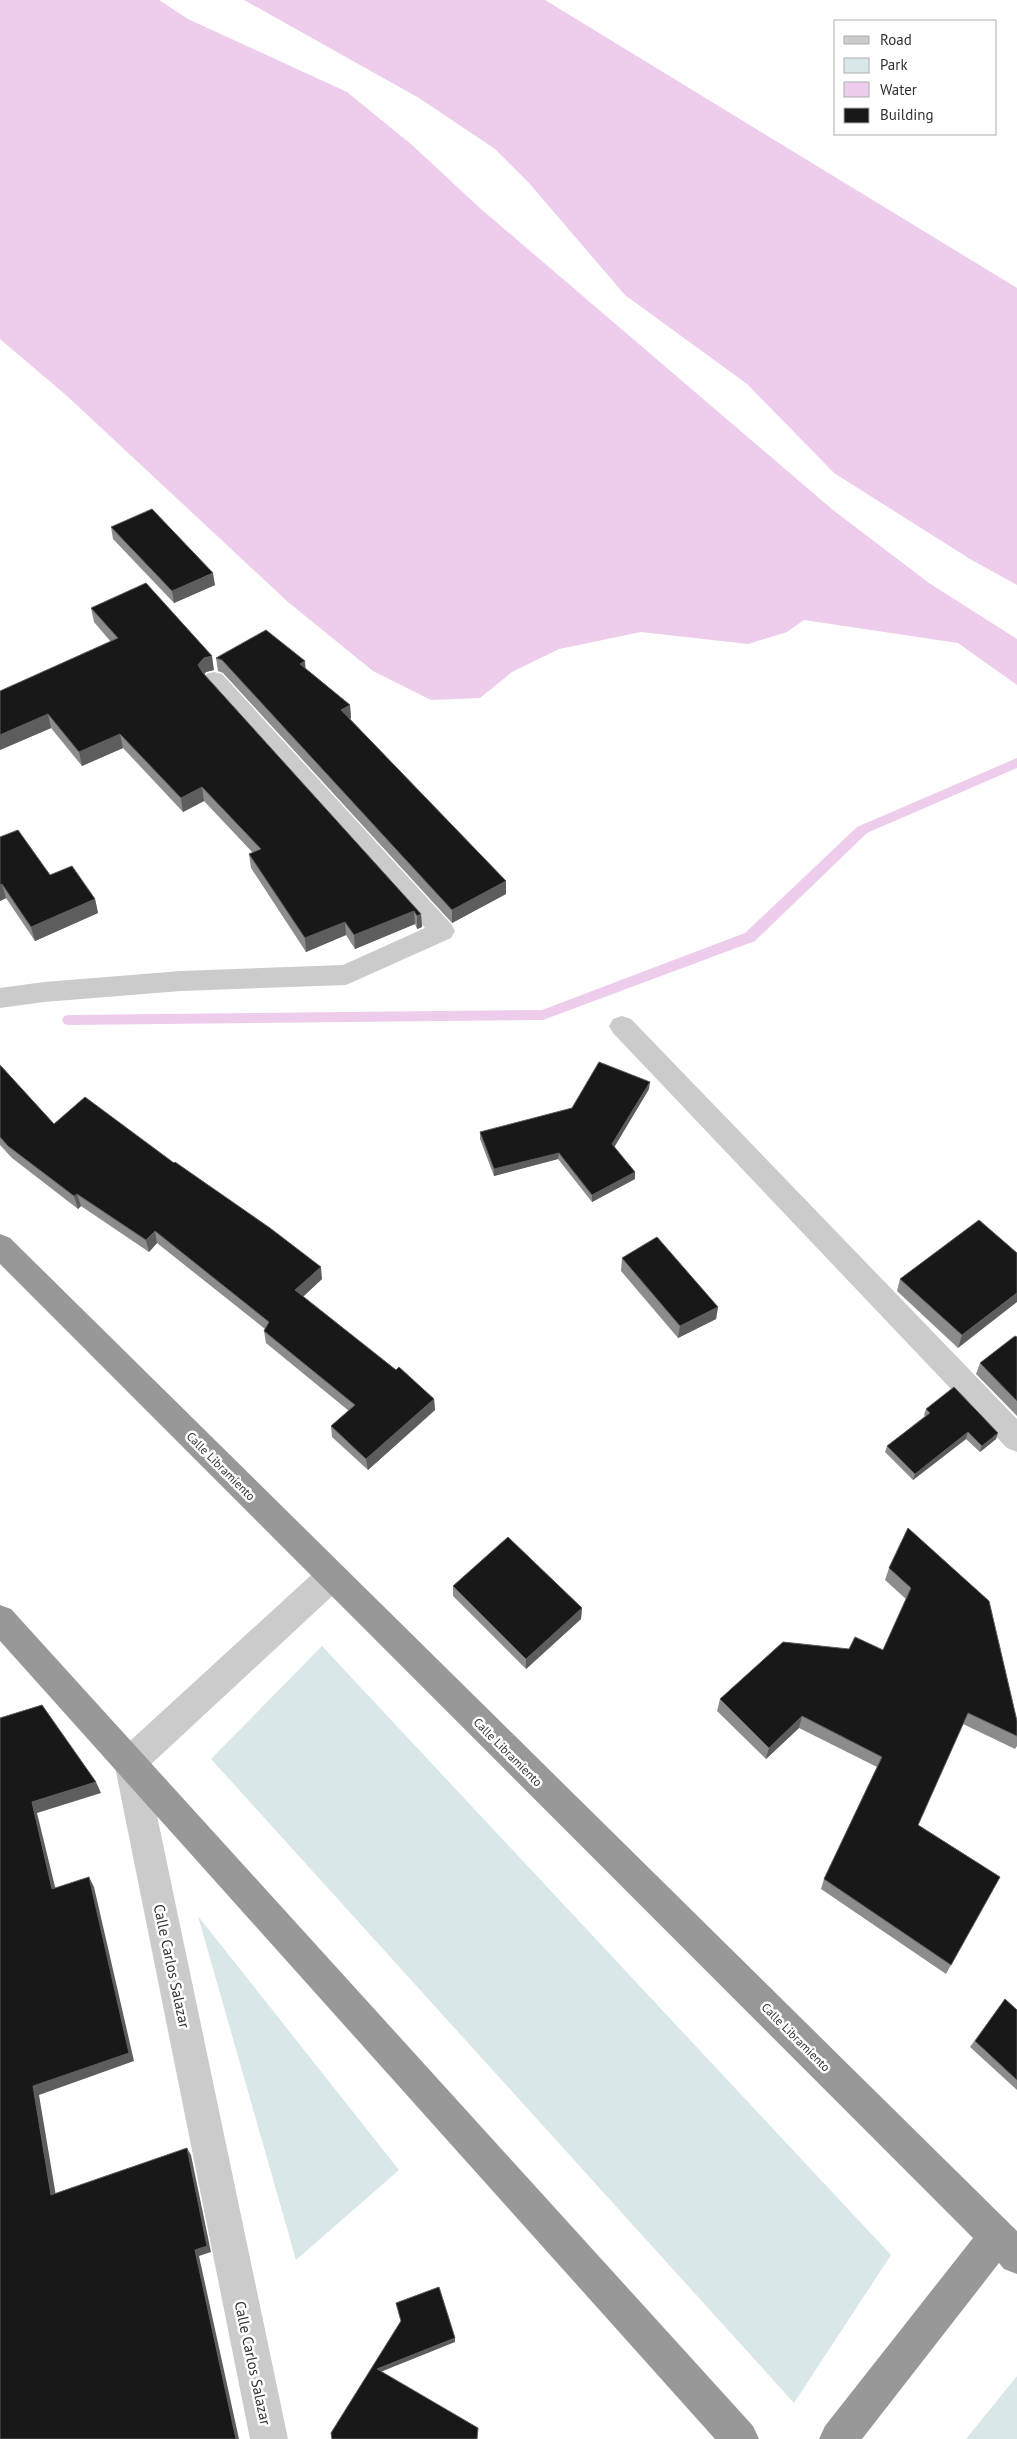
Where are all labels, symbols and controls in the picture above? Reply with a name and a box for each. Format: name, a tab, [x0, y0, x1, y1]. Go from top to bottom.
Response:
legend	[834, 20, 997, 135]
text: Road	[880, 30, 912, 49]
text: Park	[880, 55, 908, 74]
text: Water	[880, 80, 917, 99]
text: Building	[880, 105, 934, 124]
street label: Calle Libramiento	[184, 1429, 258, 1503]
street label: Calle Libramiento	[471, 1715, 545, 1789]
street label: Calle Carlos Salazar	[150, 1902, 194, 2030]
street label: Calle Libramiento	[759, 2000, 833, 2074]
street label: Calle Carlos Salazar	[231, 2299, 275, 2427]

